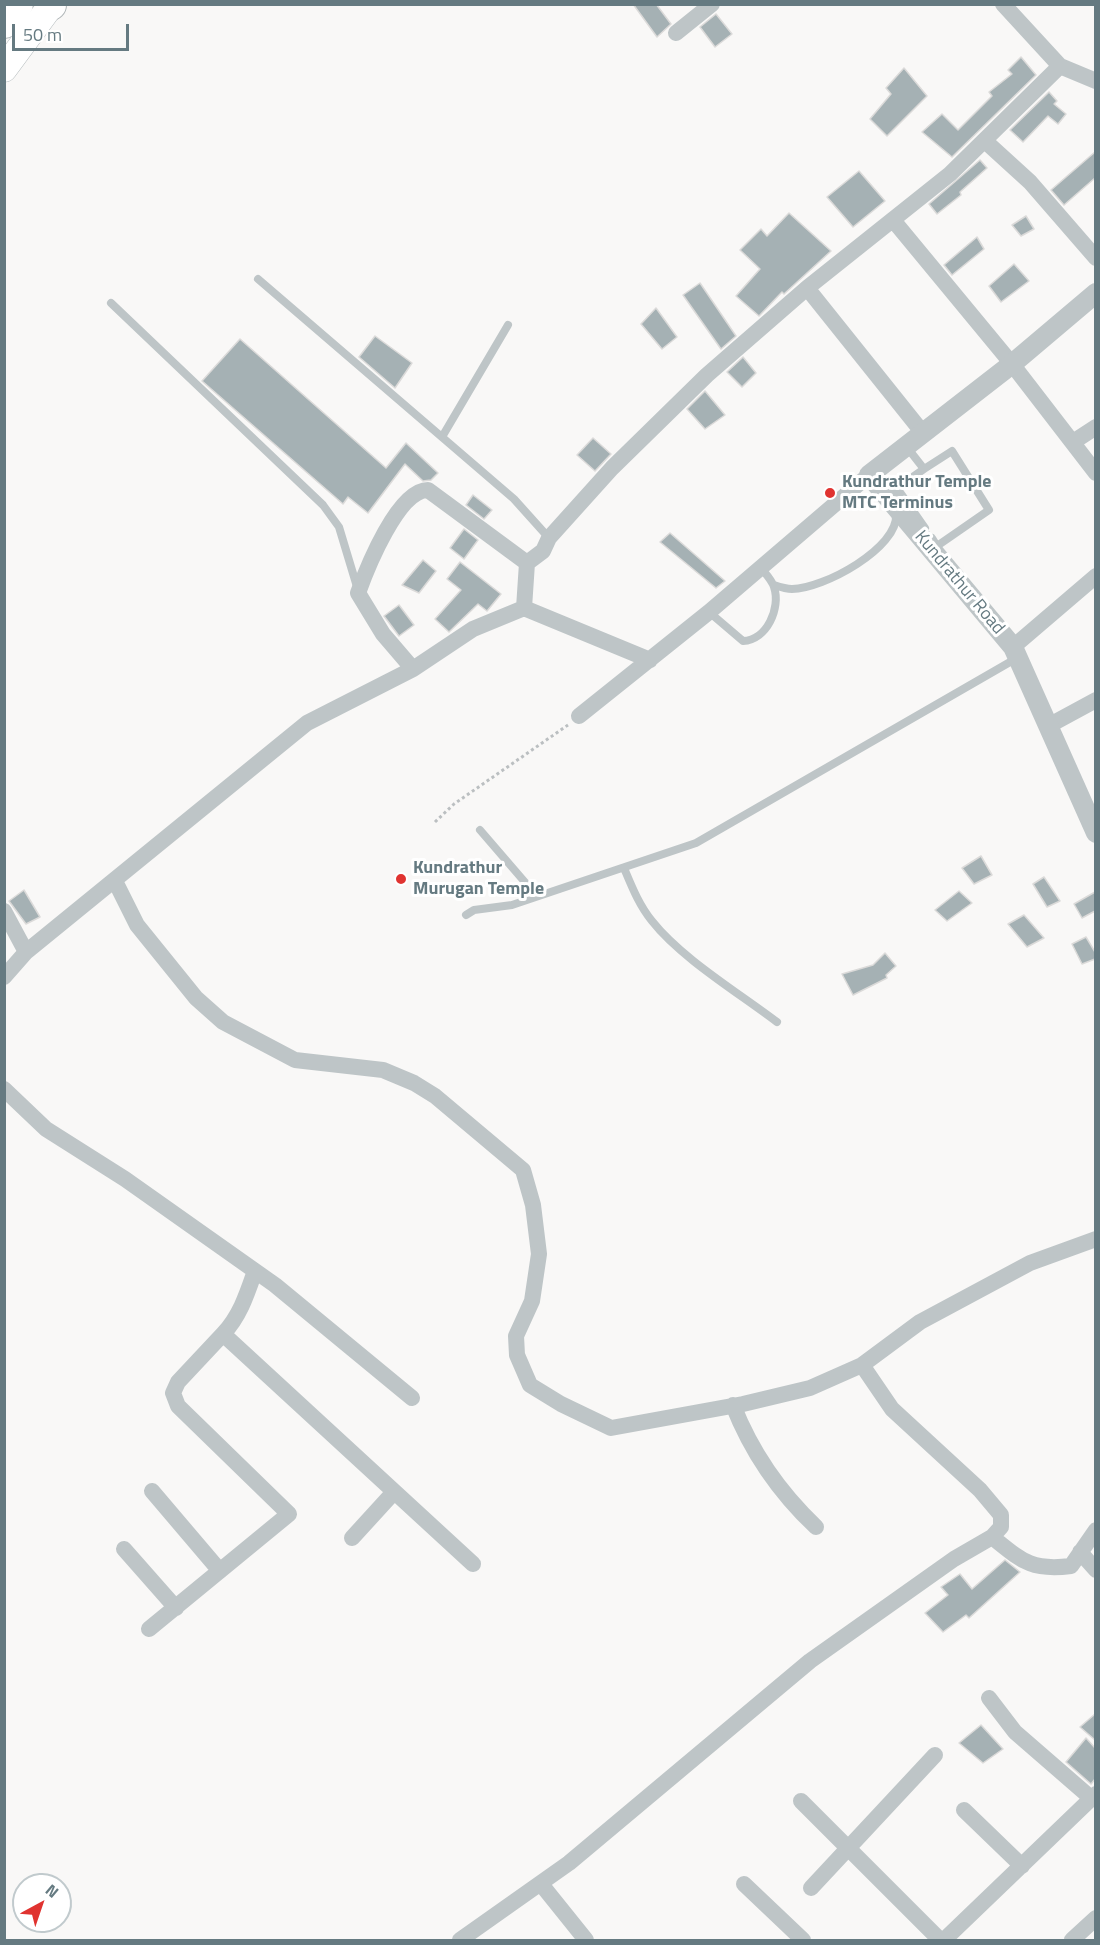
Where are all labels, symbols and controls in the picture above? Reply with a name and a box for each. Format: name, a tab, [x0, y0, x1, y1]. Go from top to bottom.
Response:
scale bar	[15, 12, 132, 50]
text: 50 m	[23, 21, 62, 48]
place label: Kundrathur Temple MTC Terminus	[842, 472, 992, 514]
marker: Kundrathur Temple MTC Terminus	[823, 486, 837, 500]
street label: Kundrathur Road	[909, 527, 1009, 639]
place label: Kundrathur Murugan Temple	[413, 858, 544, 900]
marker: Kundrathur Murugan Temple	[394, 872, 408, 886]
north arrow	[12, 1873, 72, 1933]
text: N	[40, 1878, 64, 1904]

